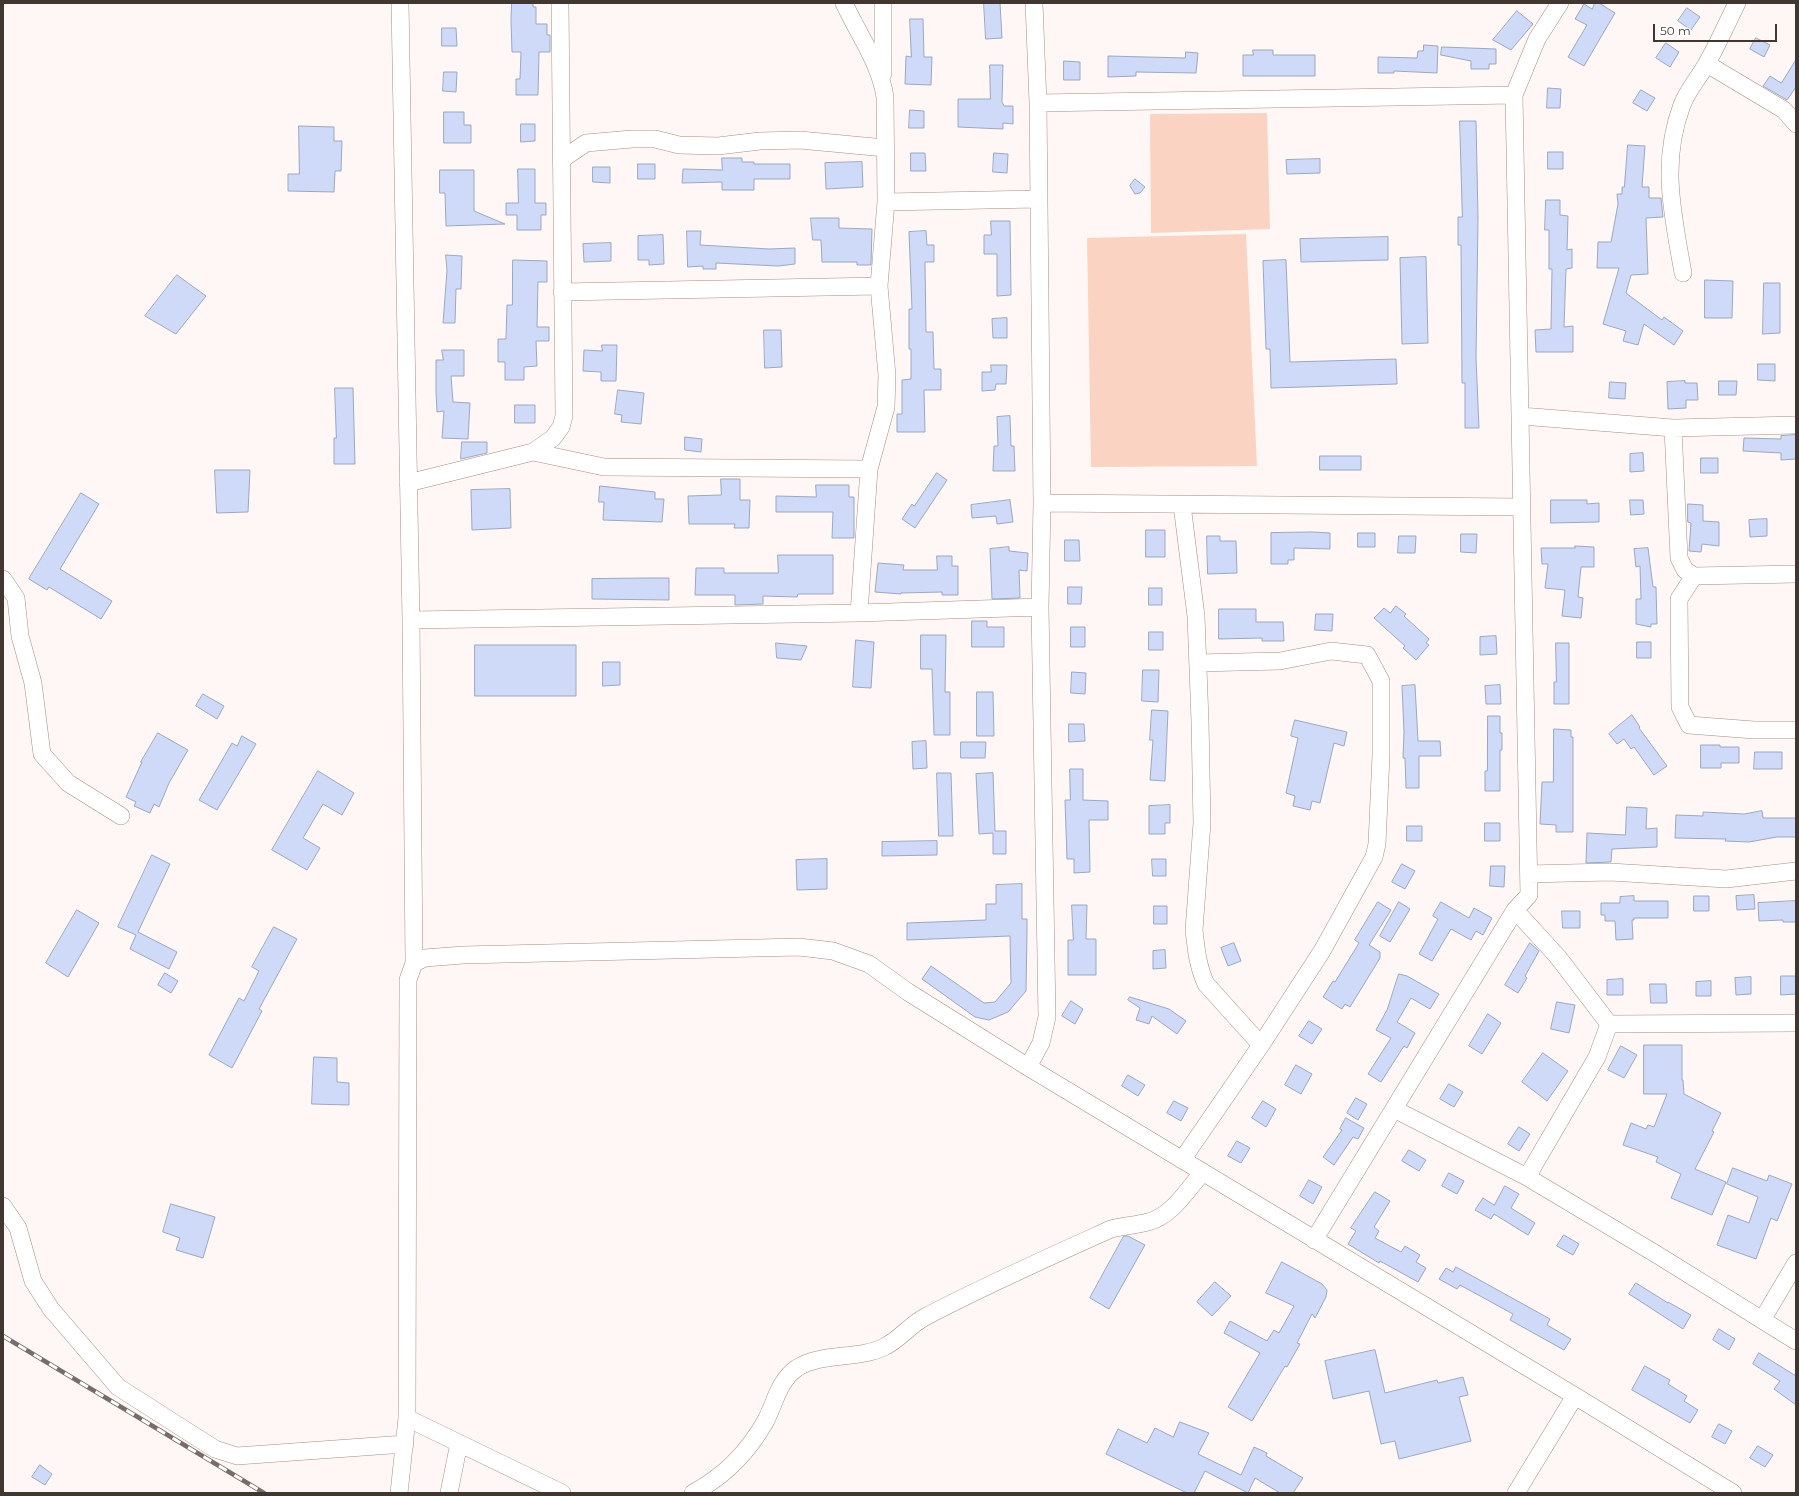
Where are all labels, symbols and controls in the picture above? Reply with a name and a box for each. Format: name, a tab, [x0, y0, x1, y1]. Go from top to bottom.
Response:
scale bar	[1655, 16, 1779, 42]
text: 50 m	[1660, 23, 1691, 38]

